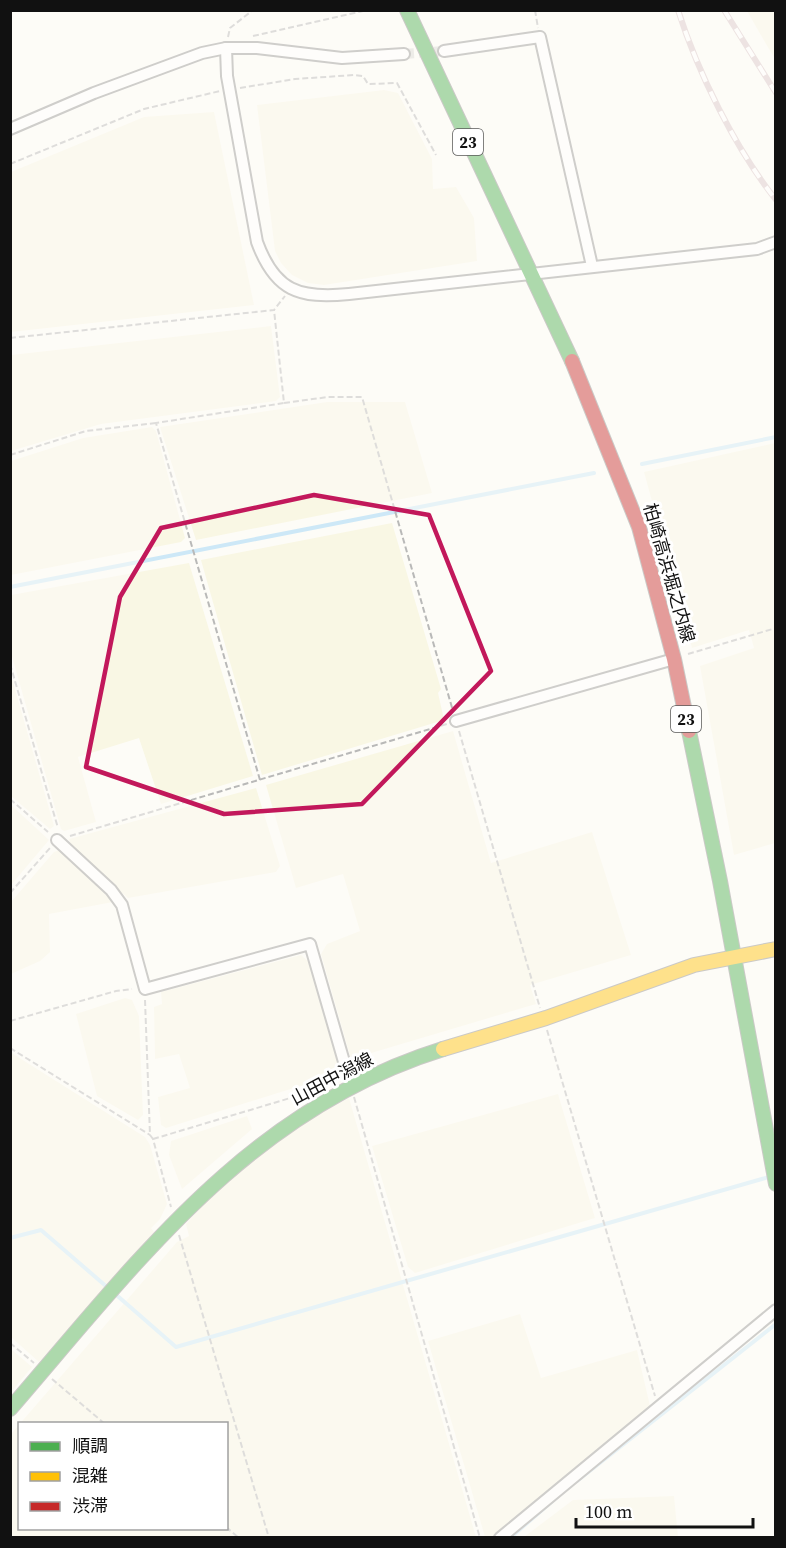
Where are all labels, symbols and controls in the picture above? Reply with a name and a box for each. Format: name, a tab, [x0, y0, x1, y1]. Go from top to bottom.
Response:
road number: 23	[453, 129, 483, 155]
street label: 柏崎高浜堀之内線	[638, 500, 701, 646]
road number: 23	[671, 706, 701, 732]
street label: 山田中潟線	[286, 1046, 377, 1111]
legend	[18, 1422, 228, 1530]
text: 順調	[72, 1433, 108, 1458]
text: 混雑	[72, 1463, 108, 1488]
scale bar	[576, 1491, 753, 1529]
text: 渋滞	[72, 1493, 108, 1518]
text: 100 m	[585, 1499, 632, 1524]

